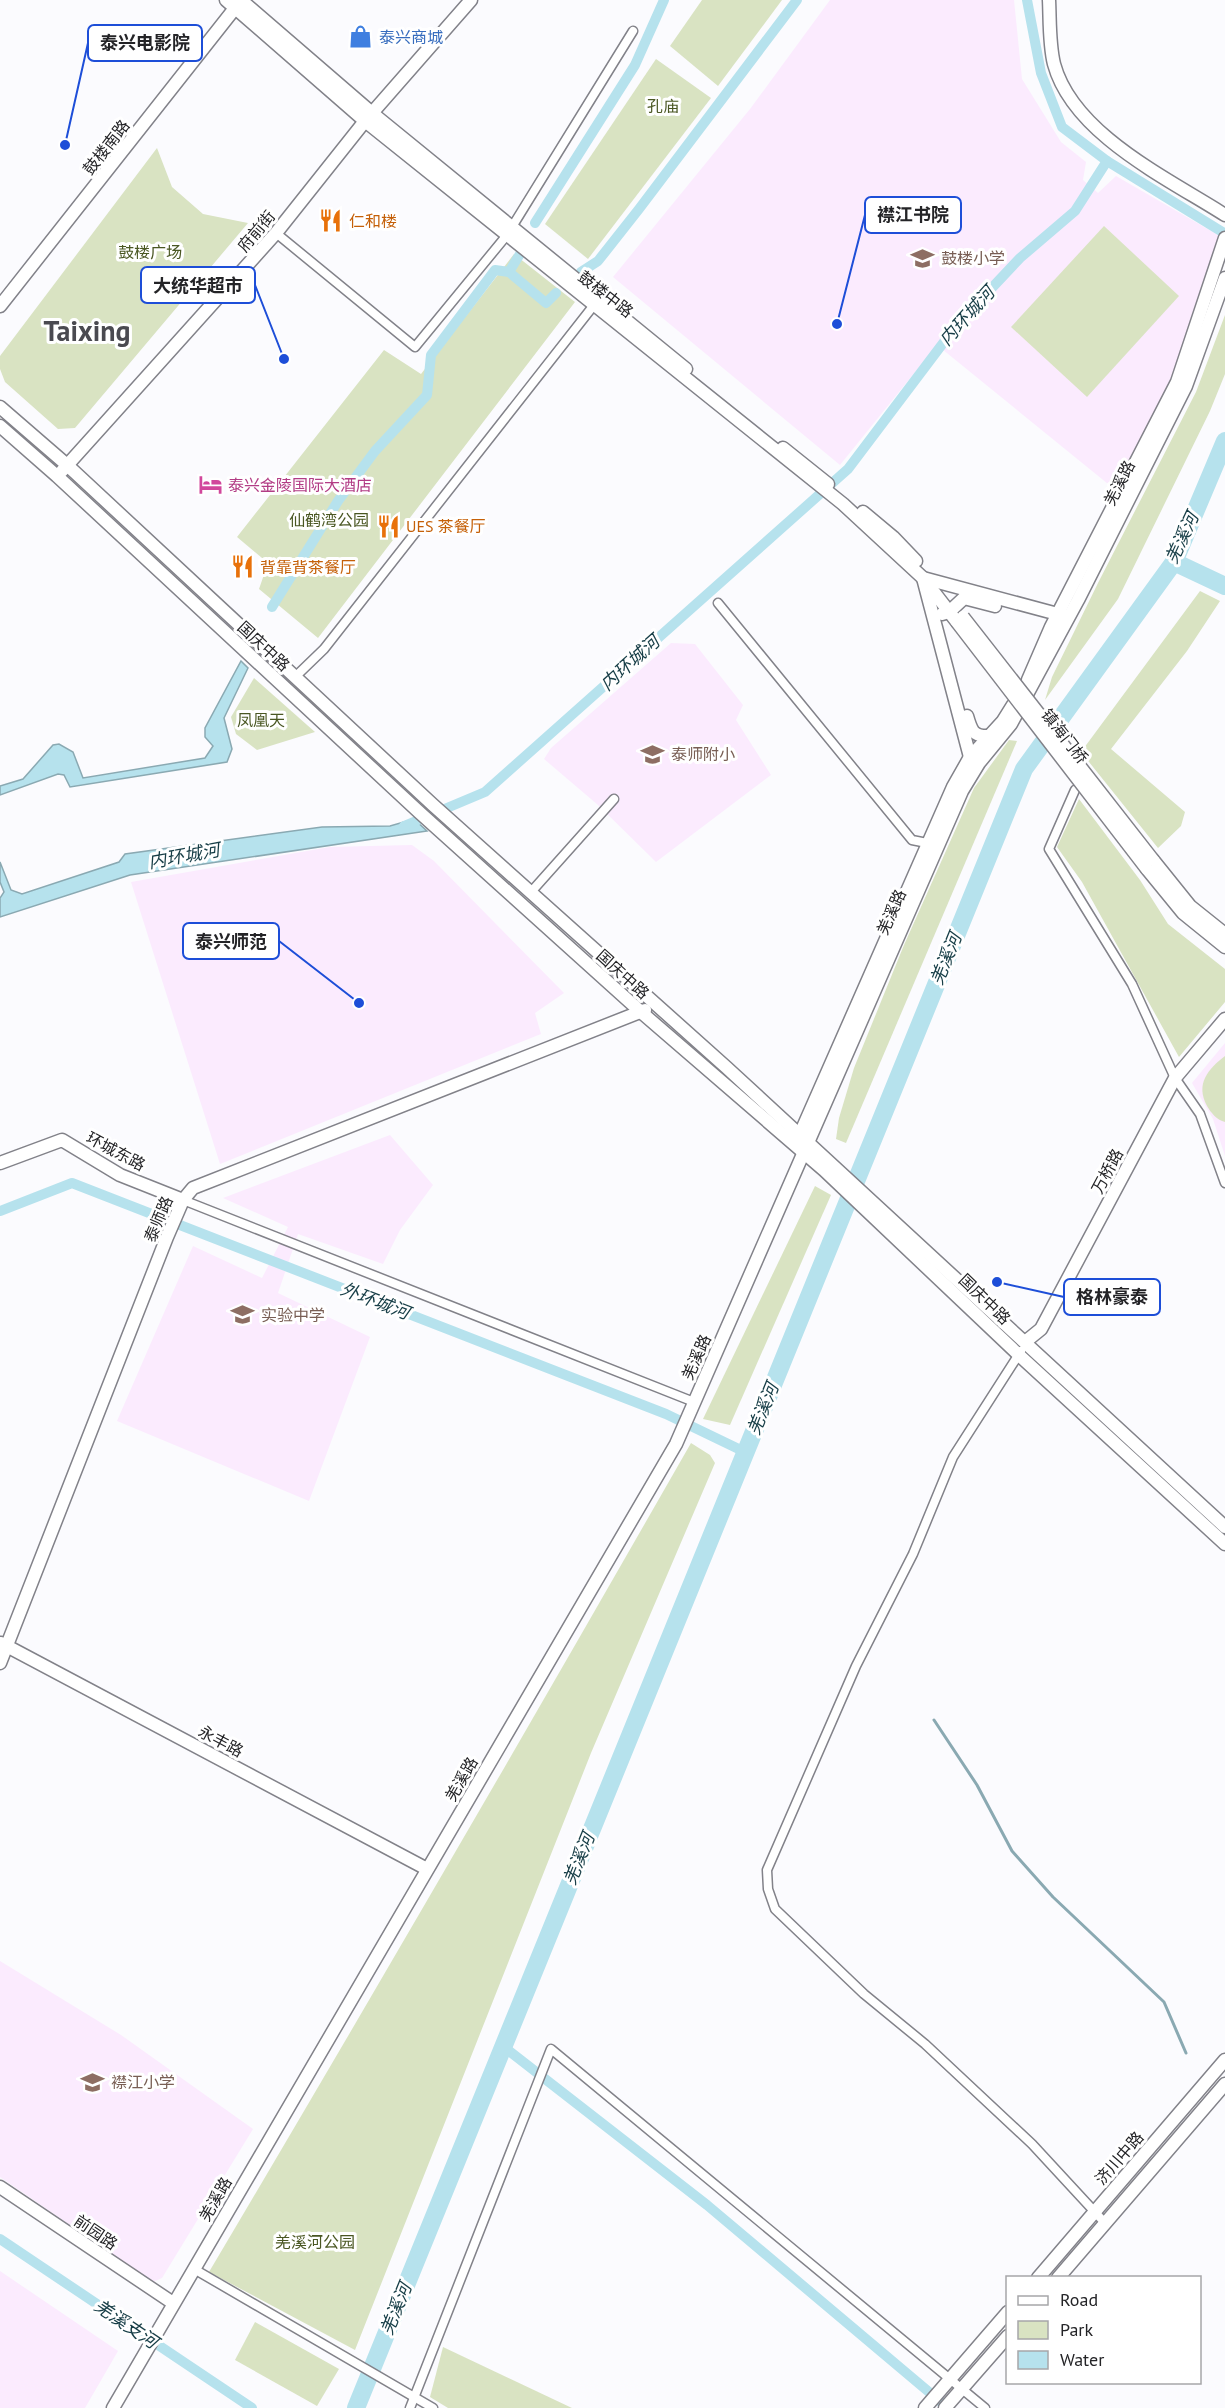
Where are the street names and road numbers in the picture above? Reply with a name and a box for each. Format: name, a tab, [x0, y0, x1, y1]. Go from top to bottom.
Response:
street label: 鼓楼南路	[78, 116, 134, 178]
street label: 府前街	[233, 206, 279, 256]
street label: 鼓楼中路	[575, 266, 637, 322]
street label: 羌溪路	[1099, 457, 1139, 509]
street label: 国庆中路	[234, 617, 294, 675]
street label: 镇海门桥	[1037, 705, 1093, 767]
street label: 羌溪路	[872, 886, 910, 938]
street label: 国庆中路	[593, 945, 653, 1003]
street label: 环城东路	[83, 1127, 149, 1175]
street label: 万桥路	[1087, 1145, 1127, 1197]
street label: 泰师路	[139, 1193, 177, 1245]
street label: 国庆中路	[955, 1270, 1015, 1328]
street label: 羌溪路	[677, 1331, 715, 1383]
street label: 永丰路	[195, 1721, 247, 1761]
street label: 羌溪路	[440, 1753, 482, 1805]
street label: 济川中路	[1090, 2127, 1148, 2189]
street label: 羌溪路	[194, 2173, 236, 2225]
street label: 前园路	[71, 2210, 121, 2254]

